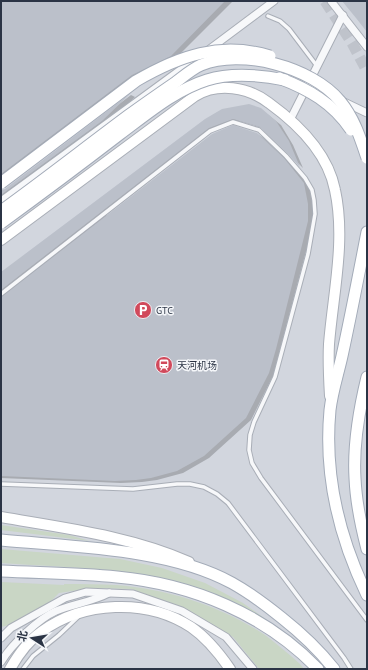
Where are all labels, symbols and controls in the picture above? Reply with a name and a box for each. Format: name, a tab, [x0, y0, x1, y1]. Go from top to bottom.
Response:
parking icon: GTC	[133, 300, 153, 320]
place label: GTC	[156, 304, 173, 317]
station icon: 天河机场	[154, 355, 174, 375]
place label: 天河机场	[177, 359, 217, 372]
north arrow	[12, 618, 52, 658]
text: 北	[14, 629, 30, 643]

